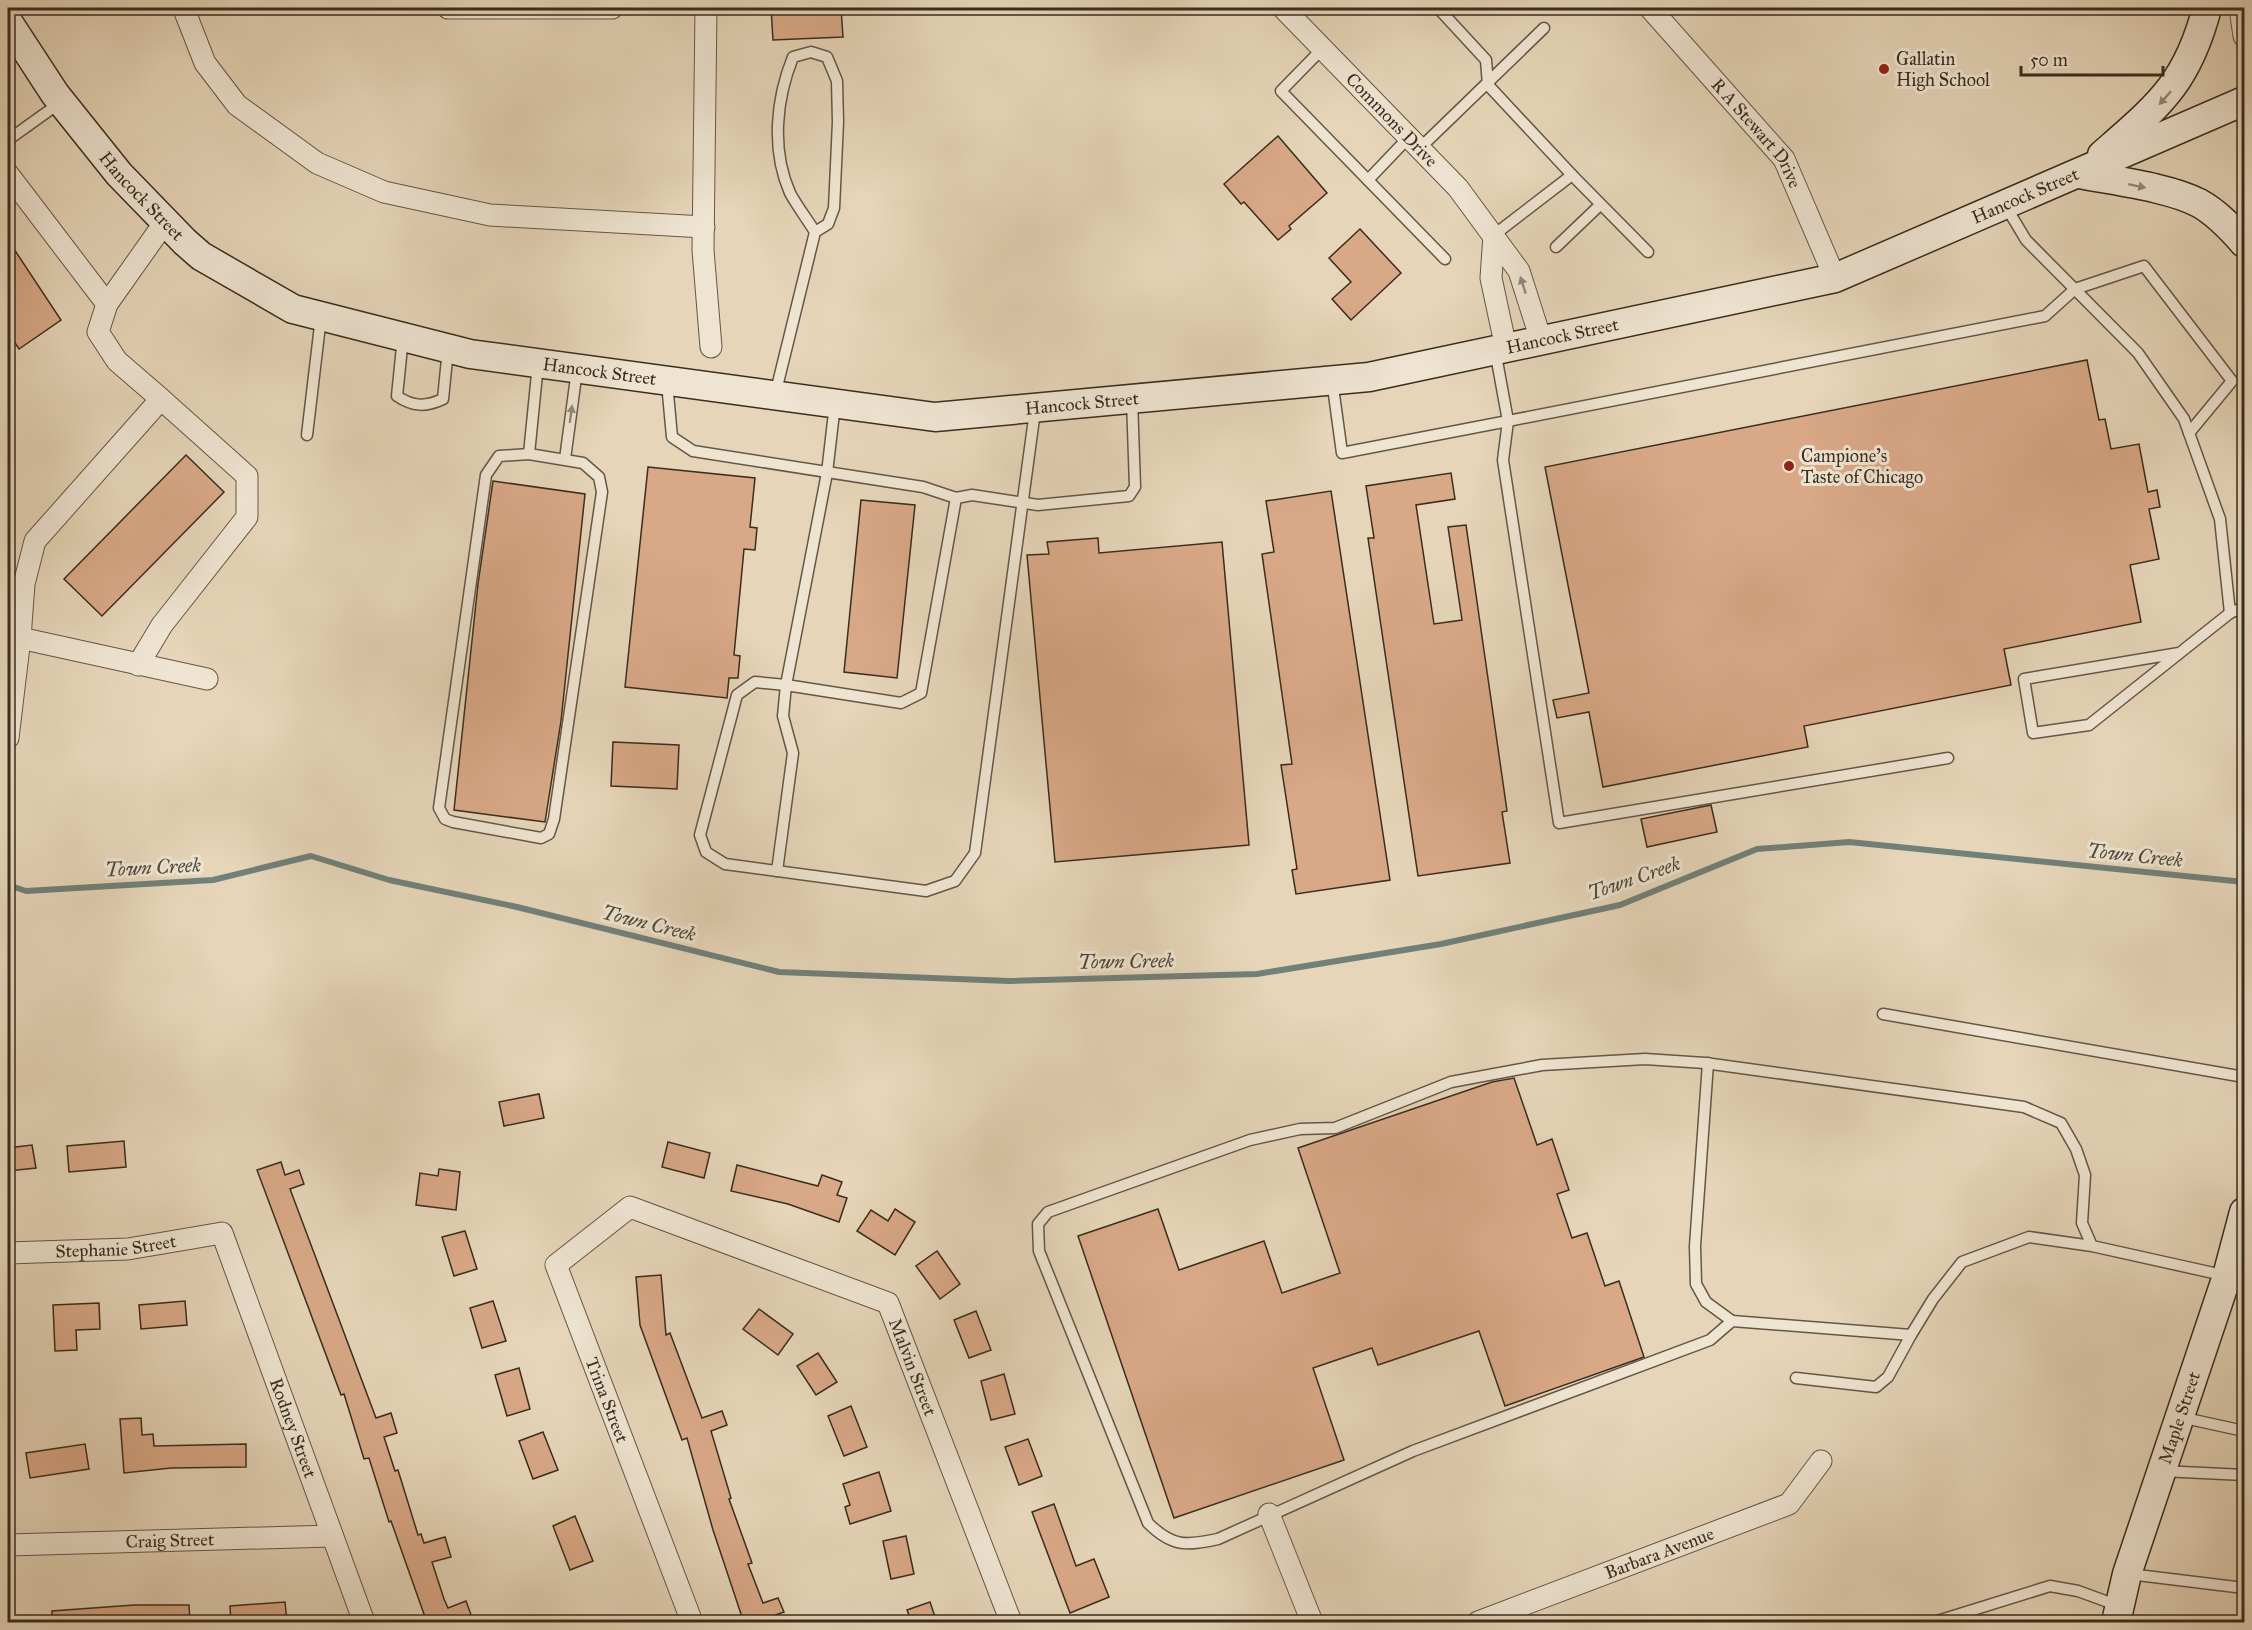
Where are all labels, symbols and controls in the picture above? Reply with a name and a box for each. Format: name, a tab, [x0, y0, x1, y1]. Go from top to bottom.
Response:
scale bar	[2021, 39, 2164, 77]
place label: Gallatin High School	[1896, 48, 1990, 92]
text: 50 m	[2030, 49, 2068, 71]
marker: Gallatin High School	[1877, 62, 1891, 76]
street label: Commons Drive	[1341, 68, 1442, 172]
street label: R A Stewart Drive	[1707, 74, 1806, 191]
one-way arrow	[2158, 90, 2172, 105]
street label: Hancock Street	[94, 147, 189, 246]
street label: Hancock Street	[1968, 163, 2083, 228]
one-way arrow	[2128, 182, 2147, 191]
one-way arrow	[1518, 276, 1527, 294]
street label: Hancock Street	[1504, 313, 1621, 359]
street label: Hancock Street	[541, 353, 658, 390]
street label: Hancock Street	[1024, 387, 1140, 420]
one-way arrow	[566, 404, 575, 423]
place label: Campione's Taste of Chicago	[1801, 445, 1923, 489]
marker: Campione's Taste of Chicago	[1782, 459, 1796, 473]
water label: Town Creek	[2086, 838, 2184, 872]
water label: Town Creek	[1585, 851, 1683, 905]
water label: Town Creek	[104, 852, 202, 881]
water label: Town Creek	[599, 900, 699, 946]
water label: Town Creek	[1078, 948, 1174, 974]
street label: Stephanie Street	[55, 1230, 178, 1262]
street label: Malvin Street	[884, 1315, 942, 1420]
street label: Trina Street	[581, 1354, 634, 1446]
street label: Maple Street	[2154, 1368, 2205, 1467]
street label: Rodney Street	[265, 1375, 322, 1482]
street label: Barbara Avenue	[1602, 1523, 1717, 1584]
street label: Craig Street	[125, 1528, 215, 1553]

